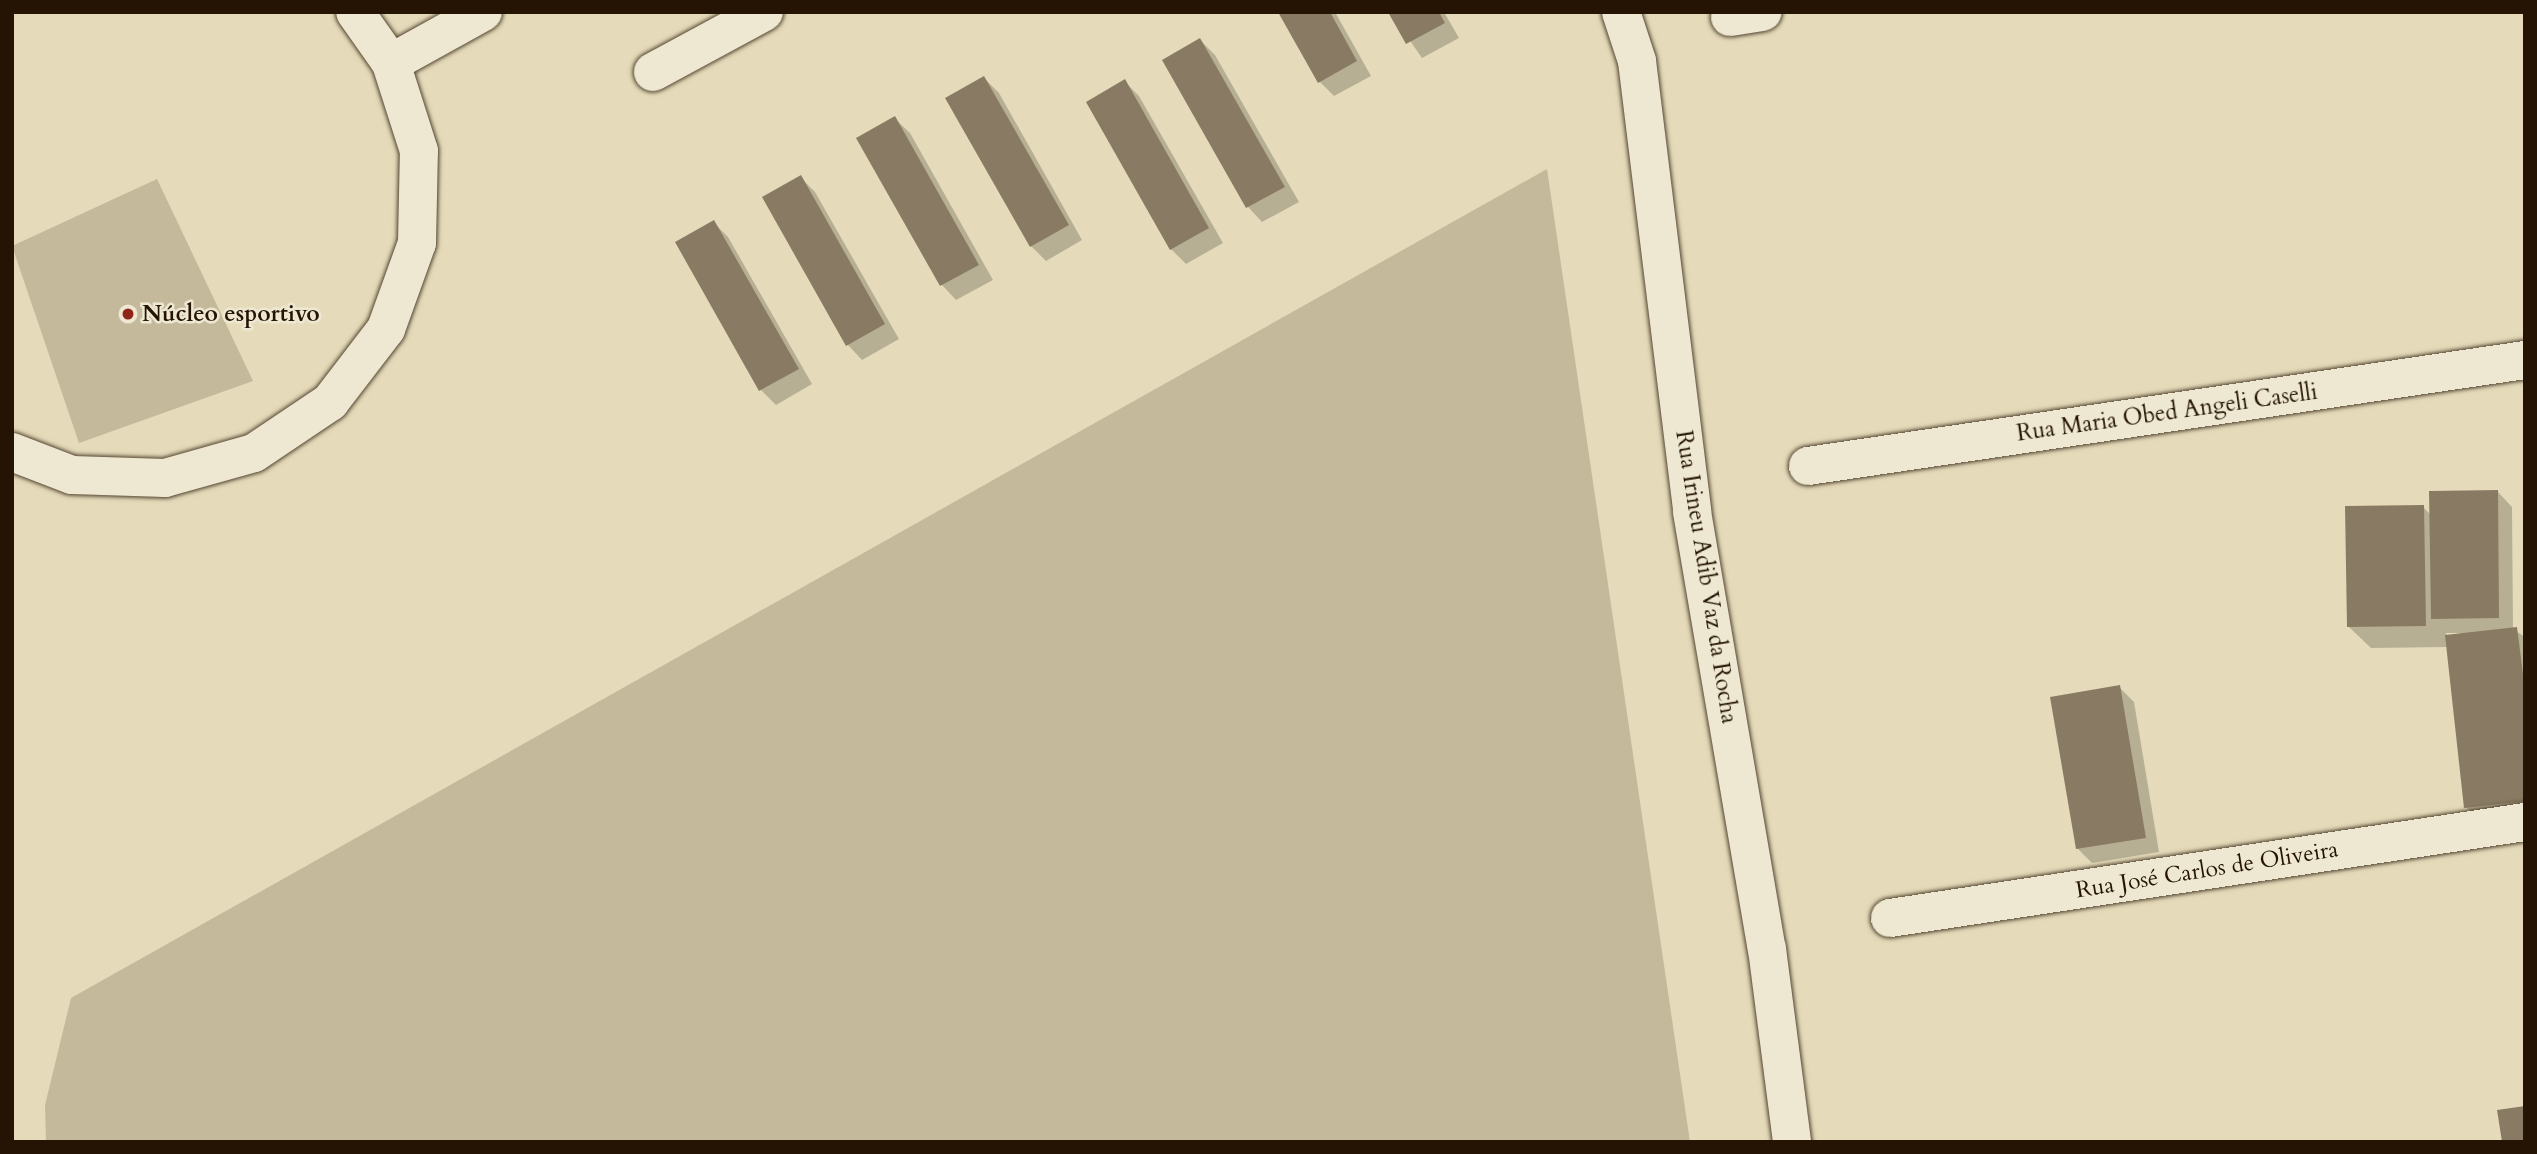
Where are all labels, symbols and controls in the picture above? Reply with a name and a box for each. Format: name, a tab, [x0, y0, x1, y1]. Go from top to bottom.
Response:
place label: Núcleo esportivo	[142, 300, 320, 328]
marker: Núcleo esportivo	[120, 306, 136, 322]
street label: Rua Maria Obed Angeli Caselli	[2015, 378, 2319, 448]
street label: Rua Irineu Adib Vaz da Rocha	[1669, 428, 1743, 726]
street label: Rua José Carlos de Oliveira	[2074, 836, 2340, 904]

